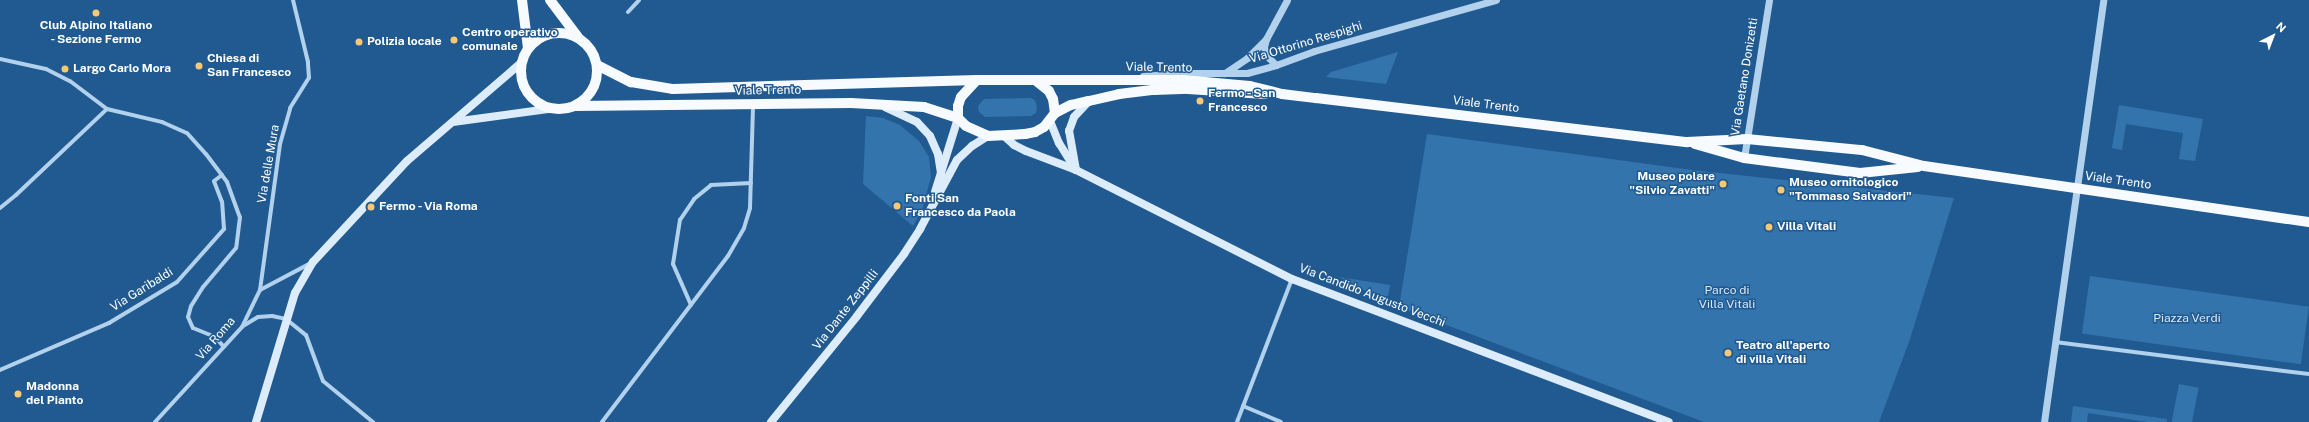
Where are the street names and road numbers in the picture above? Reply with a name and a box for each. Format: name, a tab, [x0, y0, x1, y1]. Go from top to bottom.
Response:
street label: Via Gaetano Donizetti	[1729, 17, 1761, 137]
street label: Via Ottorino Respighi	[1248, 19, 1364, 67]
street label: Viale Trento	[1125, 60, 1193, 76]
street label: Viale Trento	[734, 83, 802, 99]
street label: Viale Trento	[1452, 94, 1520, 116]
street label: Via delle Mura	[255, 123, 283, 205]
street label: Viale Trento	[2084, 169, 2152, 193]
street label: Via Candido Augusto Vecchi	[1296, 261, 1448, 331]
street label: Via Garibaldi	[108, 265, 176, 315]
street label: Via Dante Zeppilli	[810, 267, 882, 353]
street label: Via Roma	[193, 315, 239, 363]

